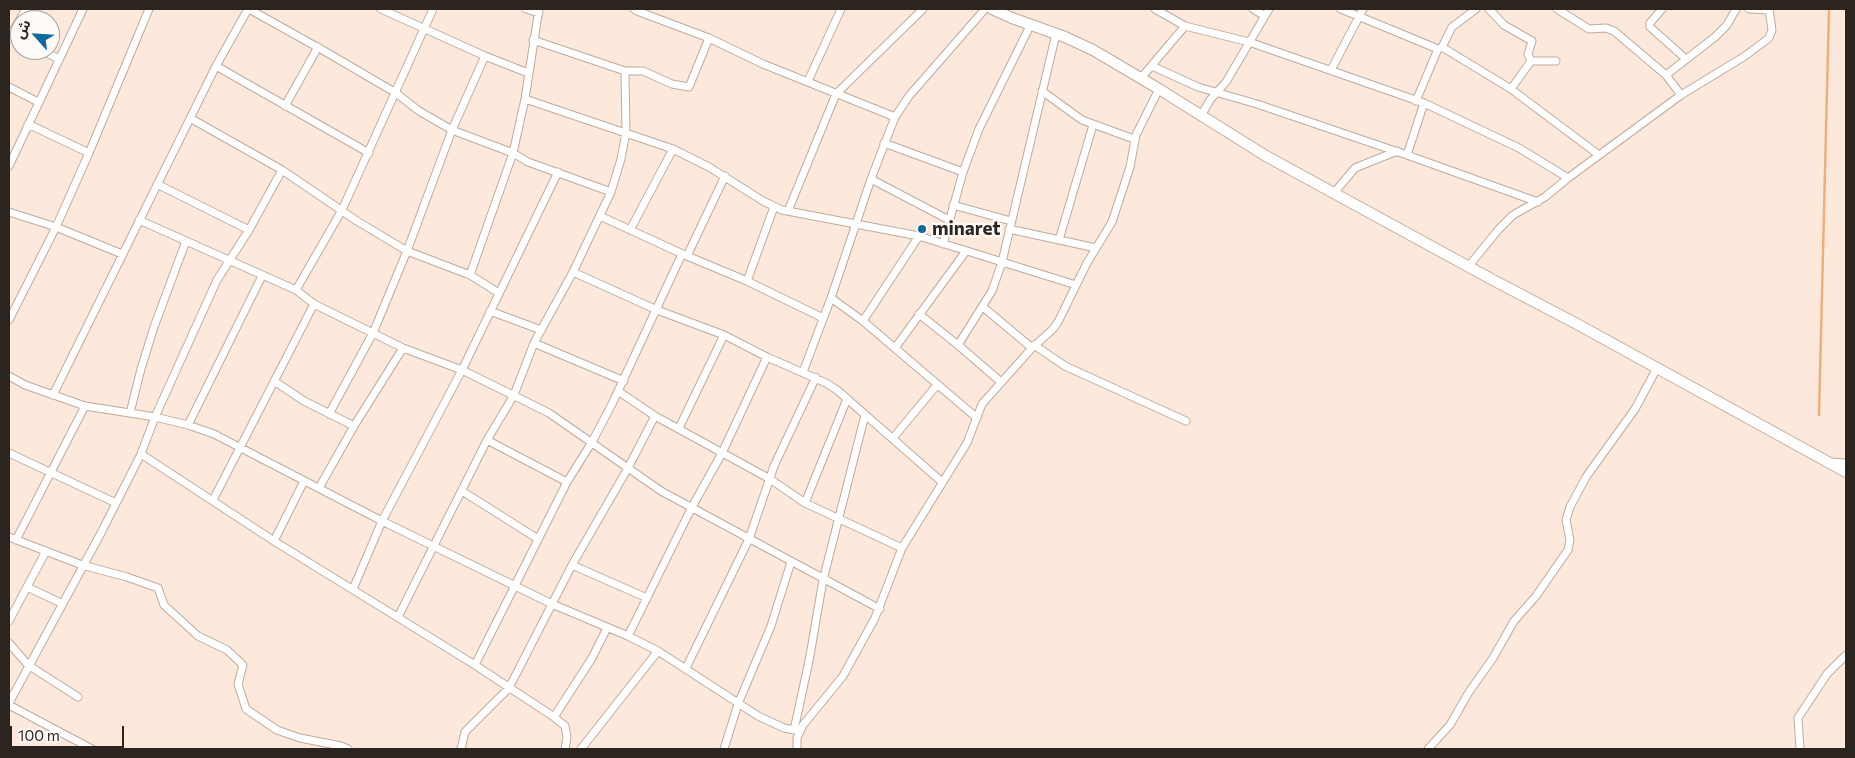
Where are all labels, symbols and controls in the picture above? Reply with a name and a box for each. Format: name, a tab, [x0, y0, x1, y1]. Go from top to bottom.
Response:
north arrow	[10, 10, 60, 60]
text: ش	[10, 16, 34, 41]
place label: minaret	[932, 218, 1000, 240]
marker: minaret	[916, 223, 928, 235]
scale bar	[12, 716, 126, 748]
text: 100 m	[18, 726, 60, 744]

